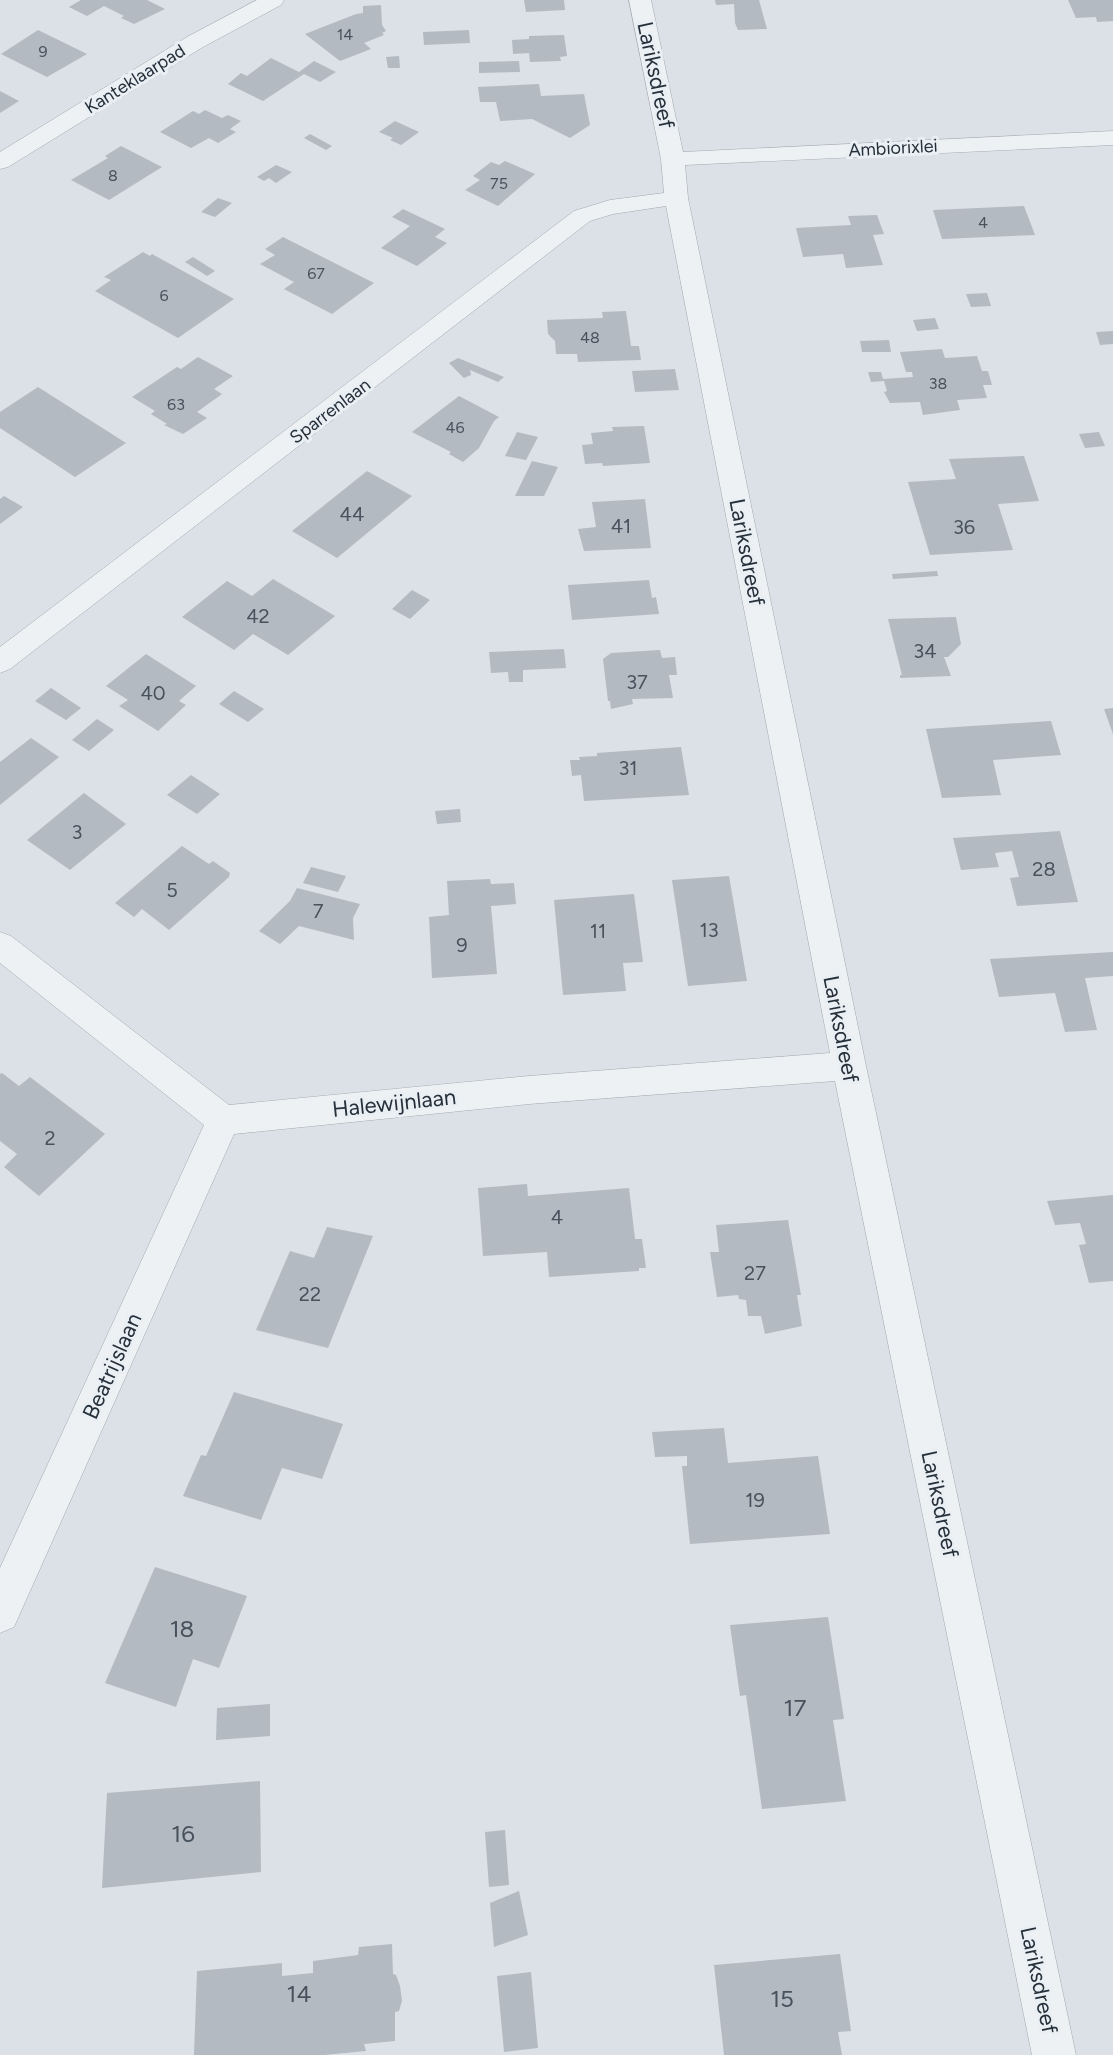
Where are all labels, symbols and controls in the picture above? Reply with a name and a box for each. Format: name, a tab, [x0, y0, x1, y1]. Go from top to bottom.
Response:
street label: Lariksdreef	[632, 19, 681, 132]
house number: 14	[337, 25, 353, 44]
street label: Kanteklaarpad	[81, 39, 189, 119]
house number: 9	[38, 42, 48, 61]
street label: Ambiorixlei	[848, 135, 938, 161]
house number: 8	[108, 166, 118, 185]
house number: 75	[490, 174, 508, 193]
house number: 4	[978, 213, 988, 232]
house number: 67	[307, 264, 325, 283]
house number: 6	[159, 286, 169, 305]
house number: 48	[580, 328, 600, 347]
street label: Sparrenlaan	[285, 374, 375, 448]
house number: 38	[929, 374, 947, 393]
house number: 63	[167, 395, 185, 414]
house number: 46	[446, 418, 465, 437]
street label: Lariksdreef	[723, 496, 771, 609]
house number: 44	[340, 502, 364, 526]
house number: 41	[611, 514, 631, 538]
house number: 36	[953, 515, 975, 539]
house number: 42	[246, 604, 270, 628]
house number: 34	[913, 639, 937, 663]
house number: 37	[626, 670, 648, 694]
house number: 40	[140, 681, 166, 705]
house number: 31	[618, 756, 638, 780]
house number: 3	[72, 820, 82, 844]
house number: 28	[1032, 857, 1056, 881]
house number: 5	[166, 878, 178, 902]
house number: 7	[313, 899, 324, 923]
house number: 13	[699, 918, 719, 942]
house number: 11	[590, 919, 606, 943]
house number: 9	[456, 933, 468, 957]
street label: Lariksdreef	[817, 973, 865, 1086]
street label: Halewijnlaan	[331, 1083, 457, 1123]
house number: 2	[44, 1126, 56, 1150]
house number: 4	[551, 1205, 563, 1229]
house number: 27	[744, 1261, 766, 1285]
house number: 22	[299, 1282, 321, 1306]
street label: Beatrijslaan	[77, 1309, 147, 1423]
street label: Lariksdreef	[916, 1448, 965, 1561]
house number: 19	[745, 1488, 765, 1512]
house number: 18	[170, 1614, 194, 1643]
house number: 17	[784, 1693, 807, 1722]
house number: 16	[171, 1819, 195, 1848]
street label: Lariksdreef	[1015, 1924, 1064, 2037]
house number: 14	[287, 1979, 311, 2008]
house number: 15	[770, 1984, 794, 2013]

